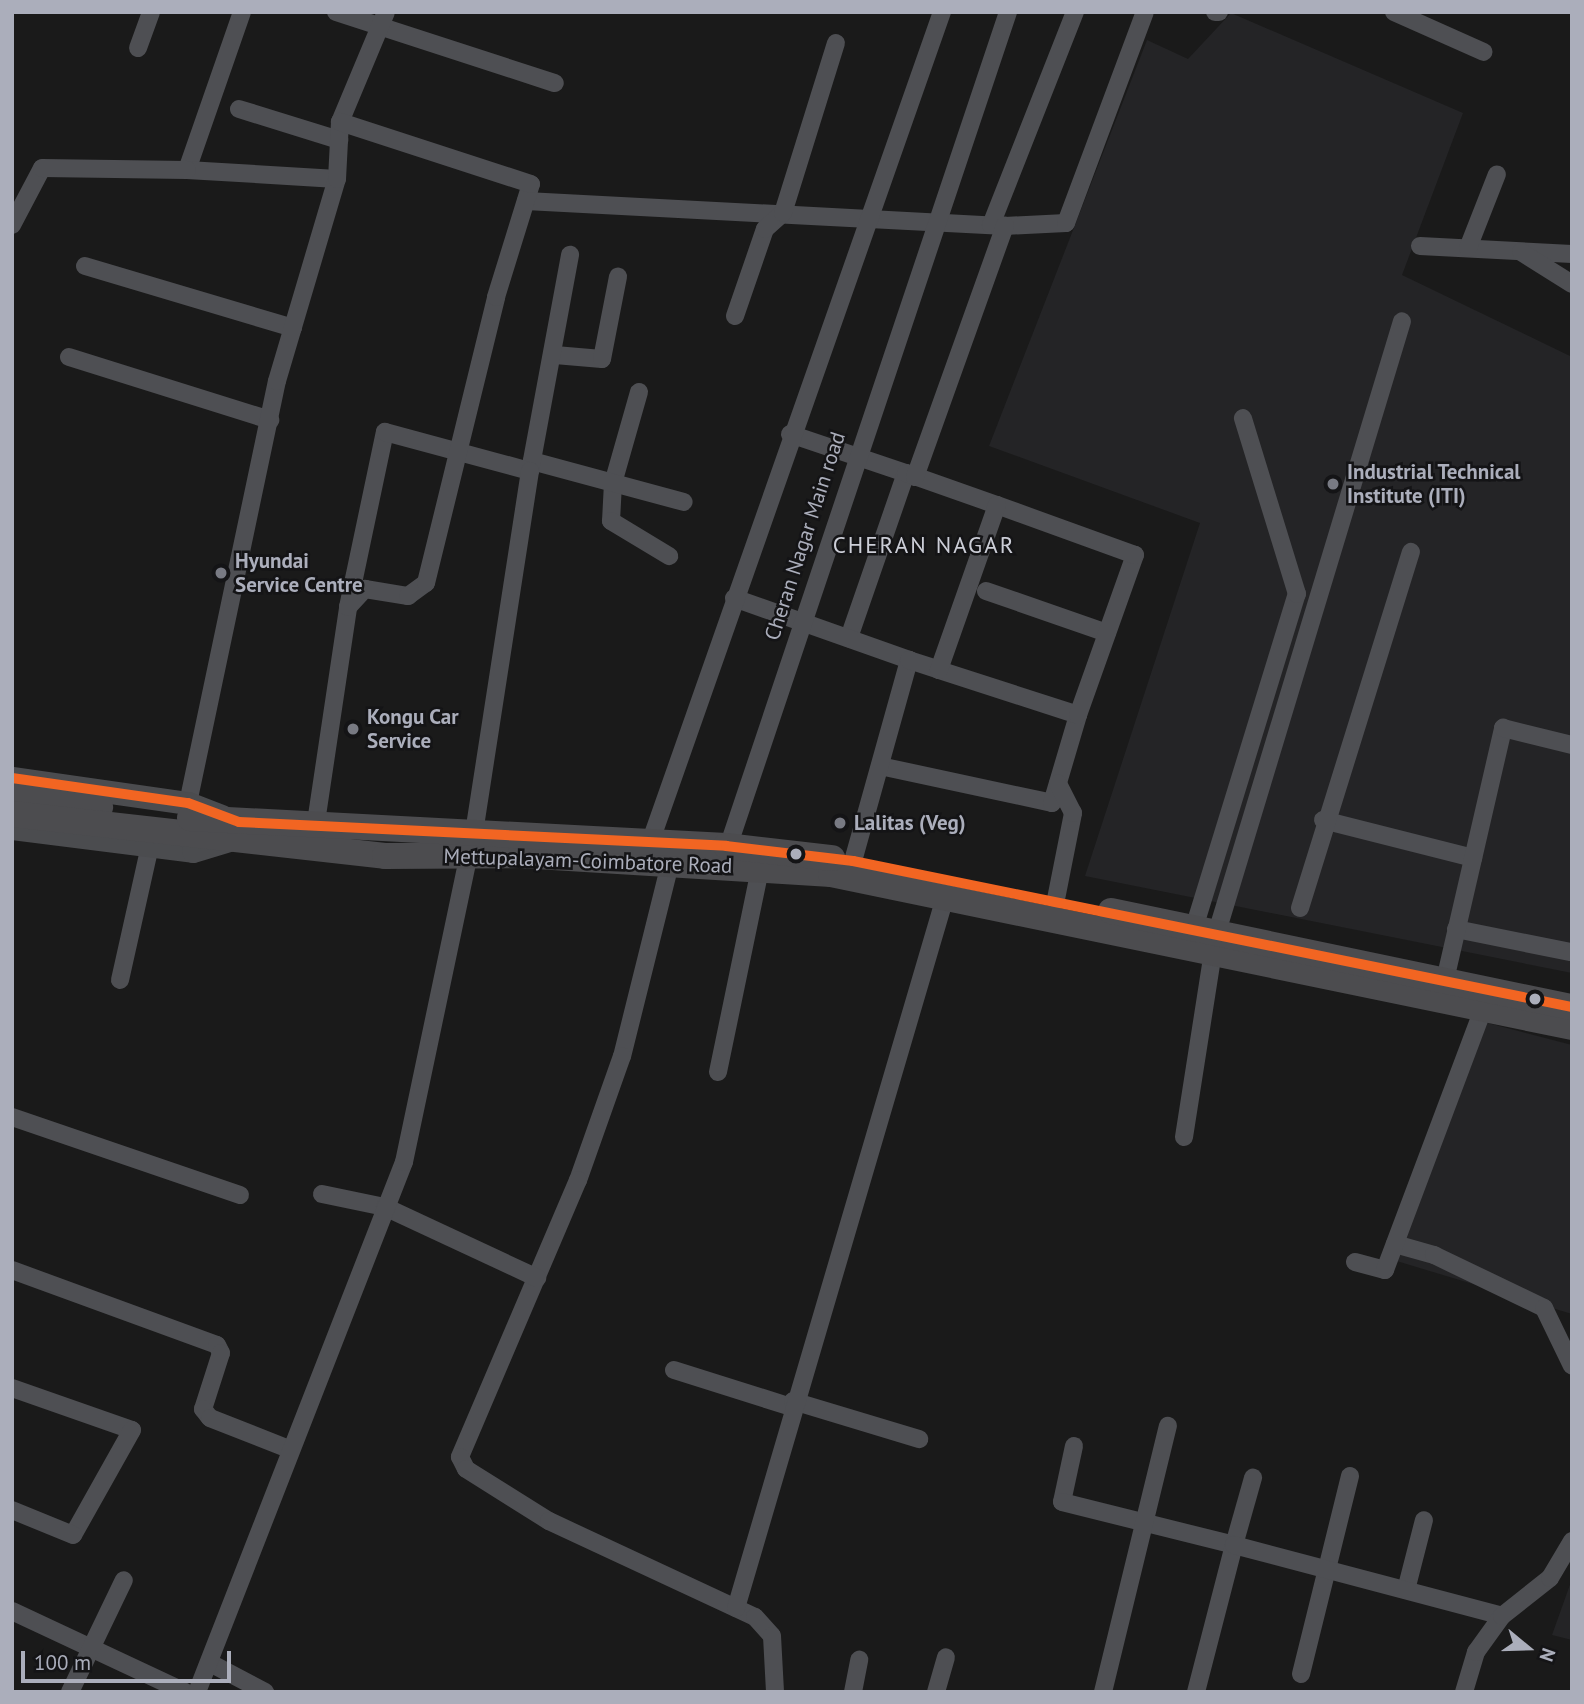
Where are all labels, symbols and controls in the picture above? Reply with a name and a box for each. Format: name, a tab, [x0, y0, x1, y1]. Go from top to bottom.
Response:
street label: Cheran Nagar Main road	[759, 429, 851, 643]
place label: Industrial Technical Institute (ITI)	[1347, 459, 1521, 509]
marker: Industrial Technical Institute (ITI)	[1325, 476, 1341, 492]
district label: CHERAN NAGAR	[834, 531, 1014, 559]
place label: Hyundai Service Centre	[235, 548, 363, 598]
marker: Hyundai Service Centre	[213, 565, 229, 581]
place label: Kongu Car Service	[367, 704, 459, 754]
marker: Kongu Car Service	[345, 721, 361, 737]
place label: Lalitas (Veg)	[854, 810, 966, 836]
marker: Lalitas (Veg)	[832, 815, 848, 831]
street label: Mettupalayam-Coimbatore Road	[443, 843, 733, 879]
unlabelled marker	[789, 847, 803, 861]
unlabelled marker	[1528, 992, 1542, 1006]
north arrow	[1493, 1613, 1563, 1683]
scale bar	[24, 1638, 234, 1682]
text: N	[1534, 1645, 1561, 1665]
text: 100 m	[34, 1649, 91, 1676]

